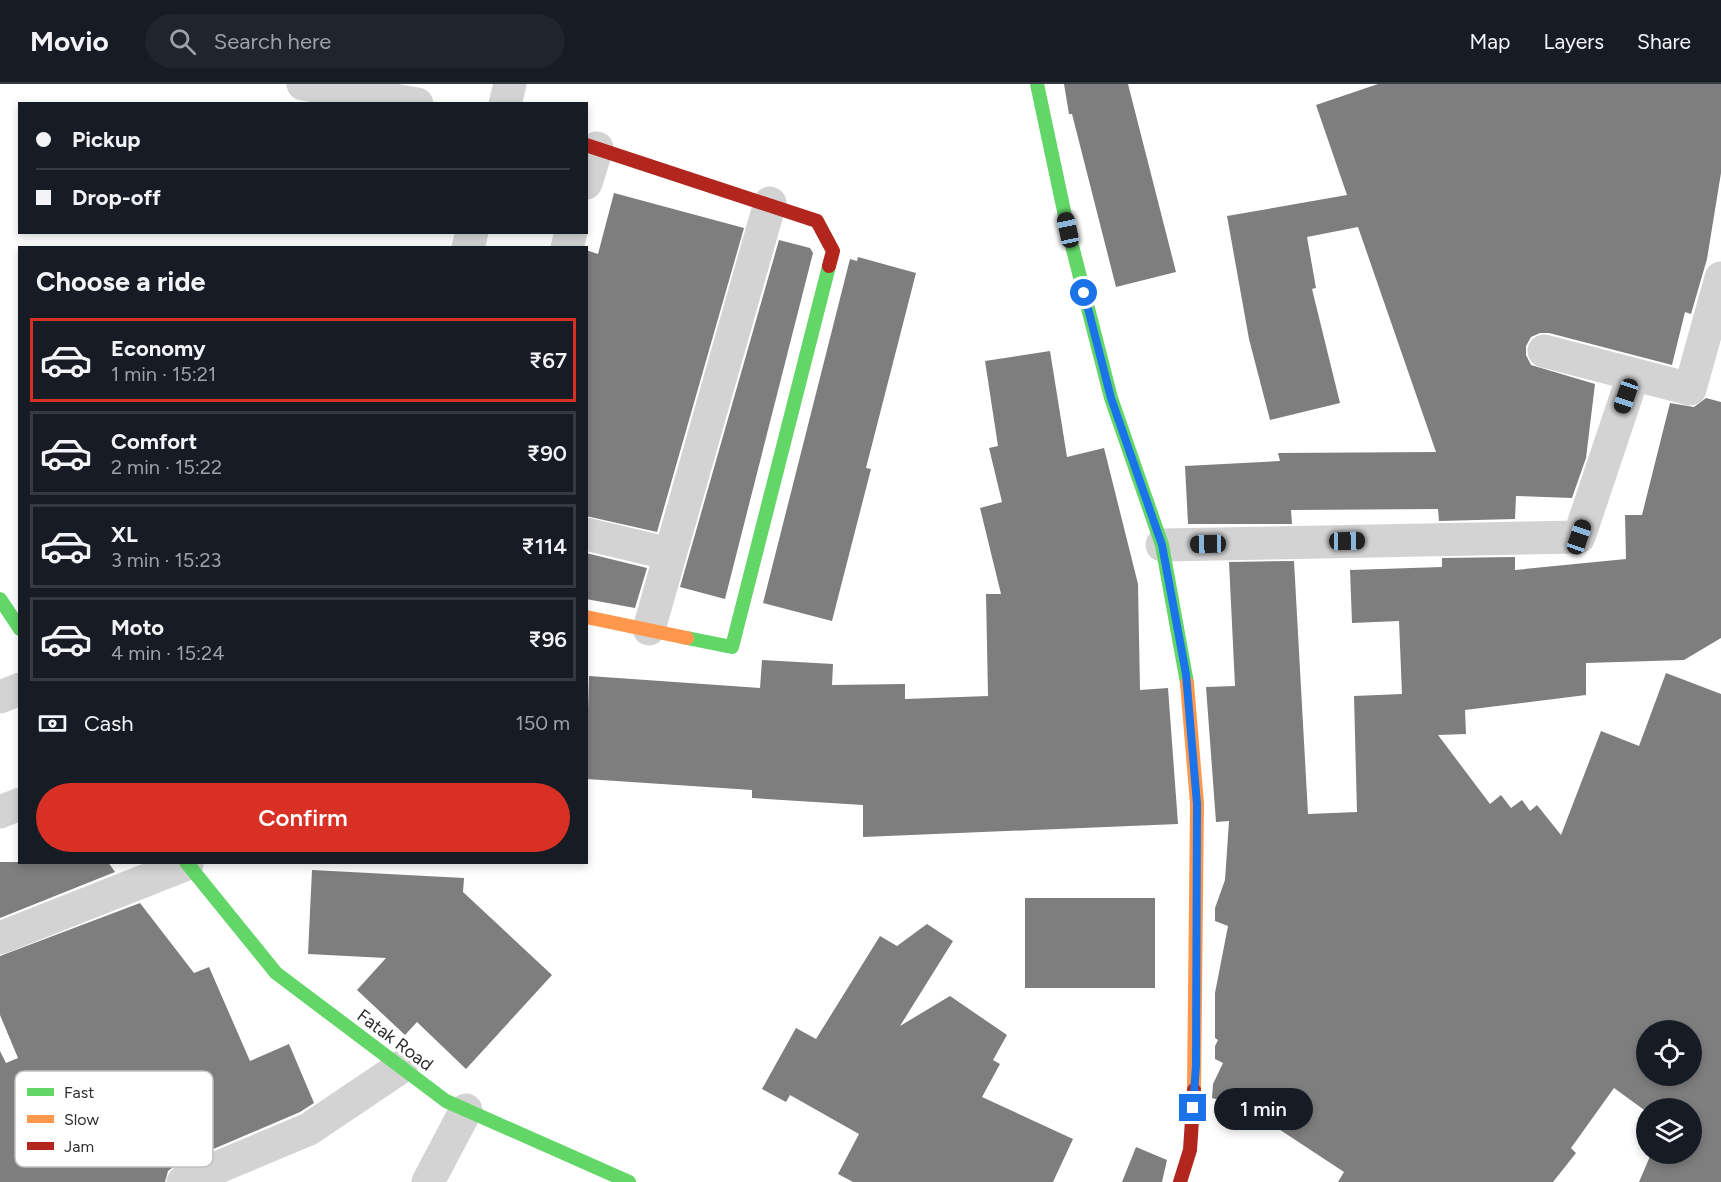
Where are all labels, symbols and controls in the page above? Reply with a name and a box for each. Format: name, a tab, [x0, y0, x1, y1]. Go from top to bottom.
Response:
search box	[145, 14, 565, 68]
text: Movio	[30, 24, 109, 58]
icon: search	[166, 25, 199, 58]
text: Search here	[214, 28, 331, 55]
text: Map	[1470, 29, 1510, 54]
text: Layers	[1543, 29, 1604, 54]
text: Share	[1637, 29, 1691, 54]
text: Pickup	[72, 126, 141, 153]
text: Drop-off	[72, 184, 161, 211]
car	[1055, 211, 1081, 249]
text: Choose a ride	[36, 265, 205, 298]
route start	[1070, 279, 1097, 306]
icon: car	[39, 333, 93, 387]
text: Economy	[111, 335, 206, 362]
text: ₹67	[529, 347, 567, 374]
text: 1 min · 15:21	[111, 362, 216, 386]
car	[1612, 376, 1640, 416]
icon: car	[39, 426, 93, 480]
text: Comfort	[111, 428, 197, 455]
text: ₹90	[527, 440, 567, 467]
text: 2 min · 15:22	[111, 455, 222, 479]
car	[1565, 517, 1593, 557]
icon: car	[39, 519, 93, 573]
text: XL	[111, 521, 138, 548]
car	[1329, 532, 1365, 550]
text: ₹114	[521, 533, 567, 560]
car	[1190, 535, 1226, 553]
text: 3 min · 15:23	[111, 548, 221, 572]
icon: car	[39, 612, 93, 666]
text: Moto	[111, 614, 164, 641]
text: ₹96	[528, 626, 567, 653]
text: 4 min · 15:24	[111, 641, 225, 665]
icon: cash	[36, 707, 69, 740]
text: Cash	[84, 710, 134, 737]
text: 150 m	[515, 711, 570, 735]
button: Confirm	[36, 783, 570, 852]
street label: Fatak Road	[353, 1004, 437, 1076]
map controls	[1636, 1020, 1702, 1164]
button: locate	[1636, 1020, 1702, 1086]
legend	[15, 1071, 213, 1167]
text: Fast	[64, 1083, 94, 1102]
callout: 1 min	[1214, 1087, 1313, 1129]
route end	[1179, 1094, 1206, 1121]
text: 1 min	[1240, 1097, 1287, 1121]
button: layers	[1636, 1098, 1702, 1164]
text: Slow	[64, 1110, 99, 1129]
text: Jam	[64, 1137, 94, 1156]

